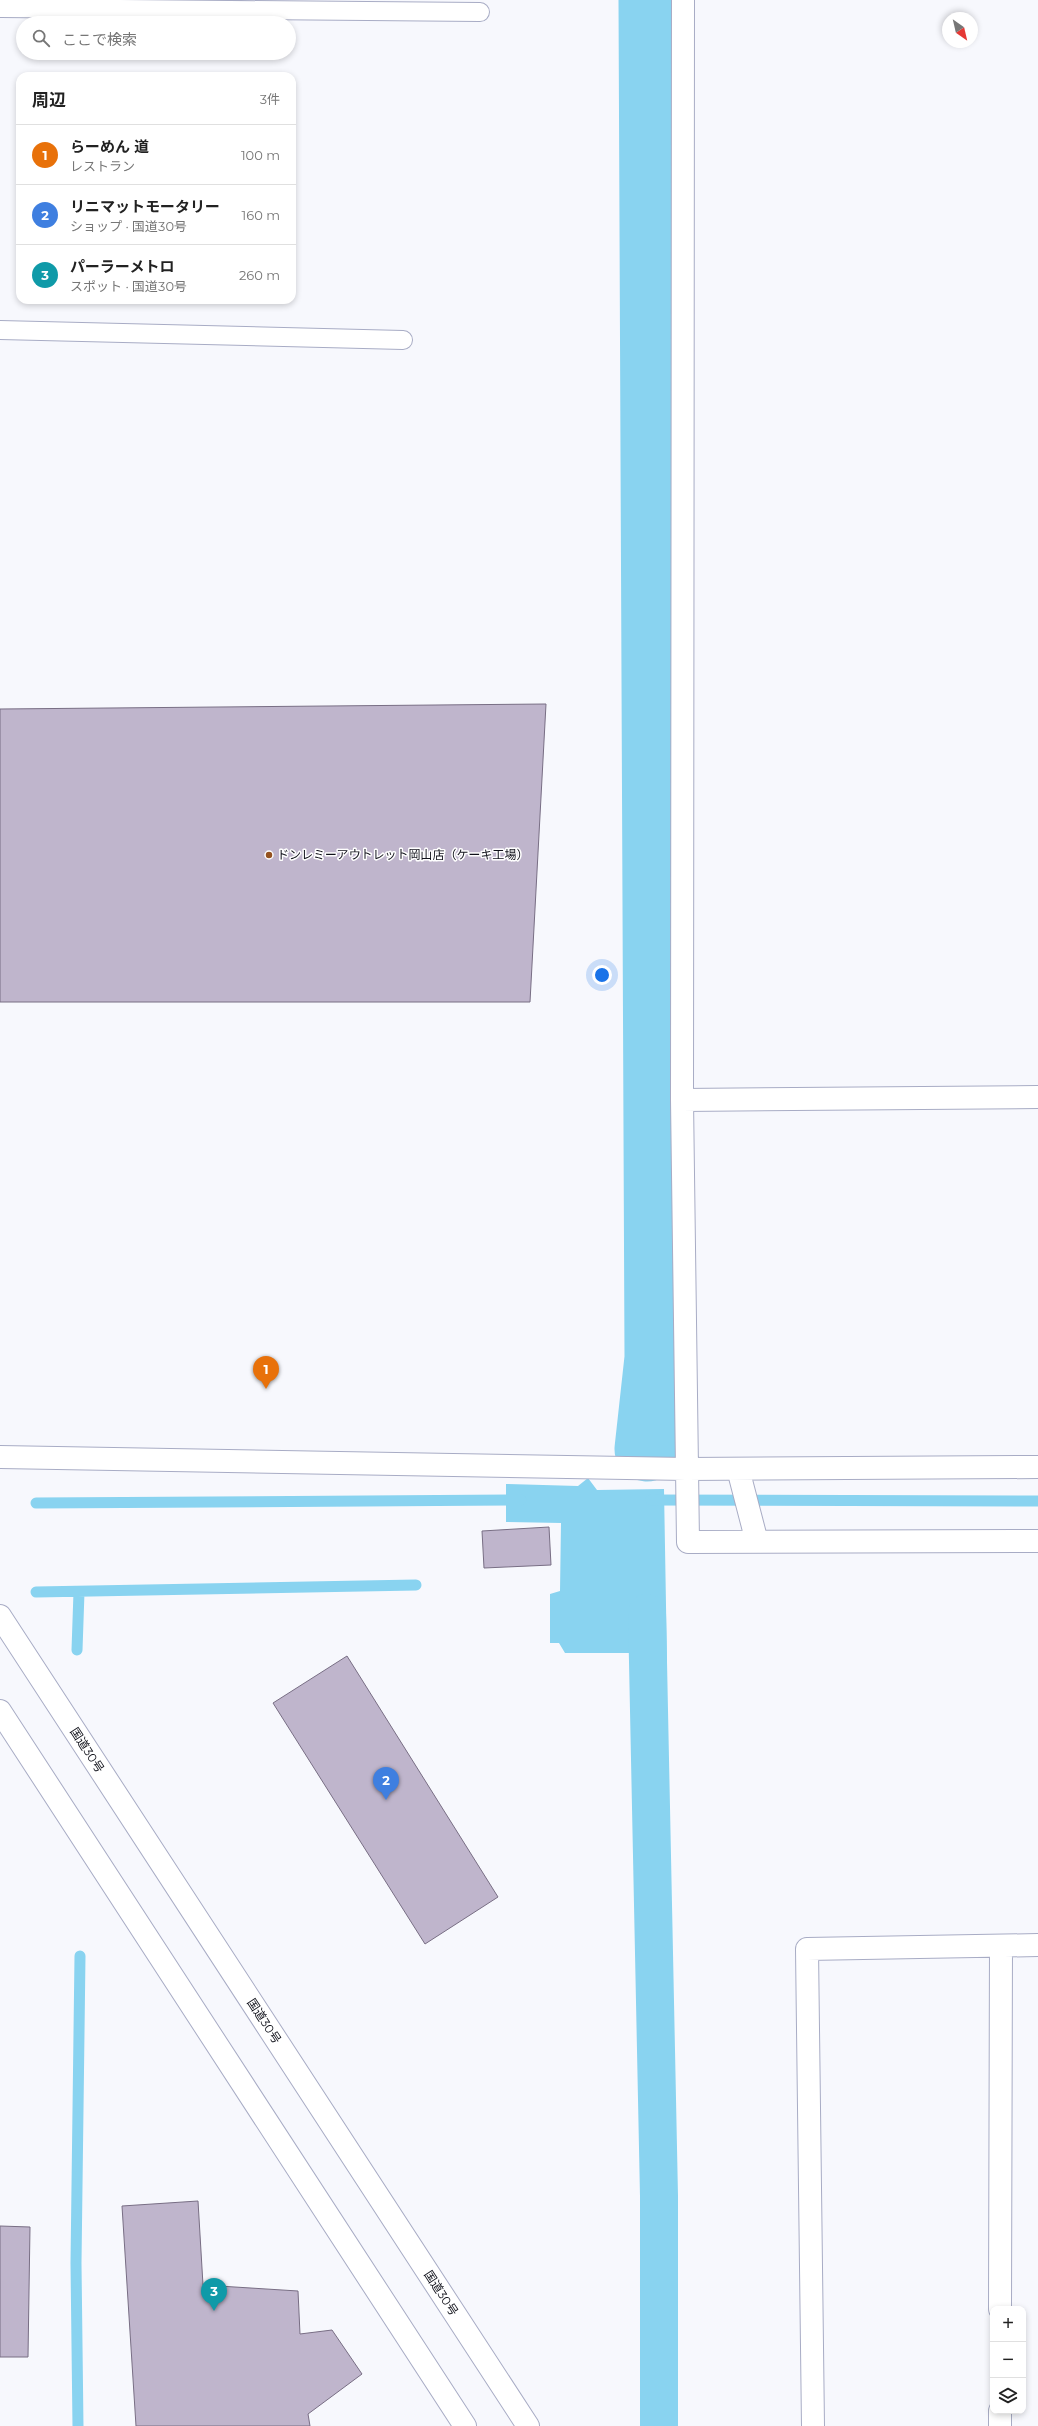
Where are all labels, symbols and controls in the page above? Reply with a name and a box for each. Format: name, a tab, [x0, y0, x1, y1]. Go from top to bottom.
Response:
north arrow	[942, 12, 978, 48]
search box	[16, 16, 296, 60]
icon: search	[30, 27, 52, 49]
text: ここで検索	[62, 30, 137, 49]
text: 周辺	[32, 90, 66, 110]
text: 3件	[260, 91, 280, 107]
text: らーめん 道	[70, 137, 149, 156]
text: 1	[42, 147, 48, 163]
text: 100 m	[241, 147, 280, 163]
text: レストラン	[70, 158, 135, 174]
text: リニマットモータリー	[70, 197, 220, 216]
text: 2	[41, 207, 49, 223]
text: 160 m	[242, 207, 280, 223]
text: ショップ · 国道30号	[70, 218, 187, 234]
text: パーラーメトロ	[70, 257, 174, 276]
text: 3	[41, 267, 49, 283]
text: 260 m	[239, 267, 280, 283]
text: スポット · 国道30号	[70, 278, 187, 294]
place label: ドンレミーアウトレット岡山店（ケーキ工場）	[277, 847, 529, 862]
marker: ドンレミーアウトレット岡山店（ケーキ工場）	[264, 850, 274, 860]
your location	[592, 965, 612, 985]
pin: 1	[253, 1356, 279, 1389]
street label: 国道30号	[67, 1724, 108, 1775]
pin: 2	[373, 1767, 399, 1800]
street label: 国道30号	[244, 1995, 285, 2046]
street label: 国道30号	[421, 2267, 462, 2318]
pin: 3	[201, 2278, 227, 2311]
map controls	[990, 2306, 1026, 2414]
button: +	[990, 2306, 1026, 2342]
button: −	[990, 2342, 1026, 2378]
button: layers	[990, 2378, 1026, 2414]

